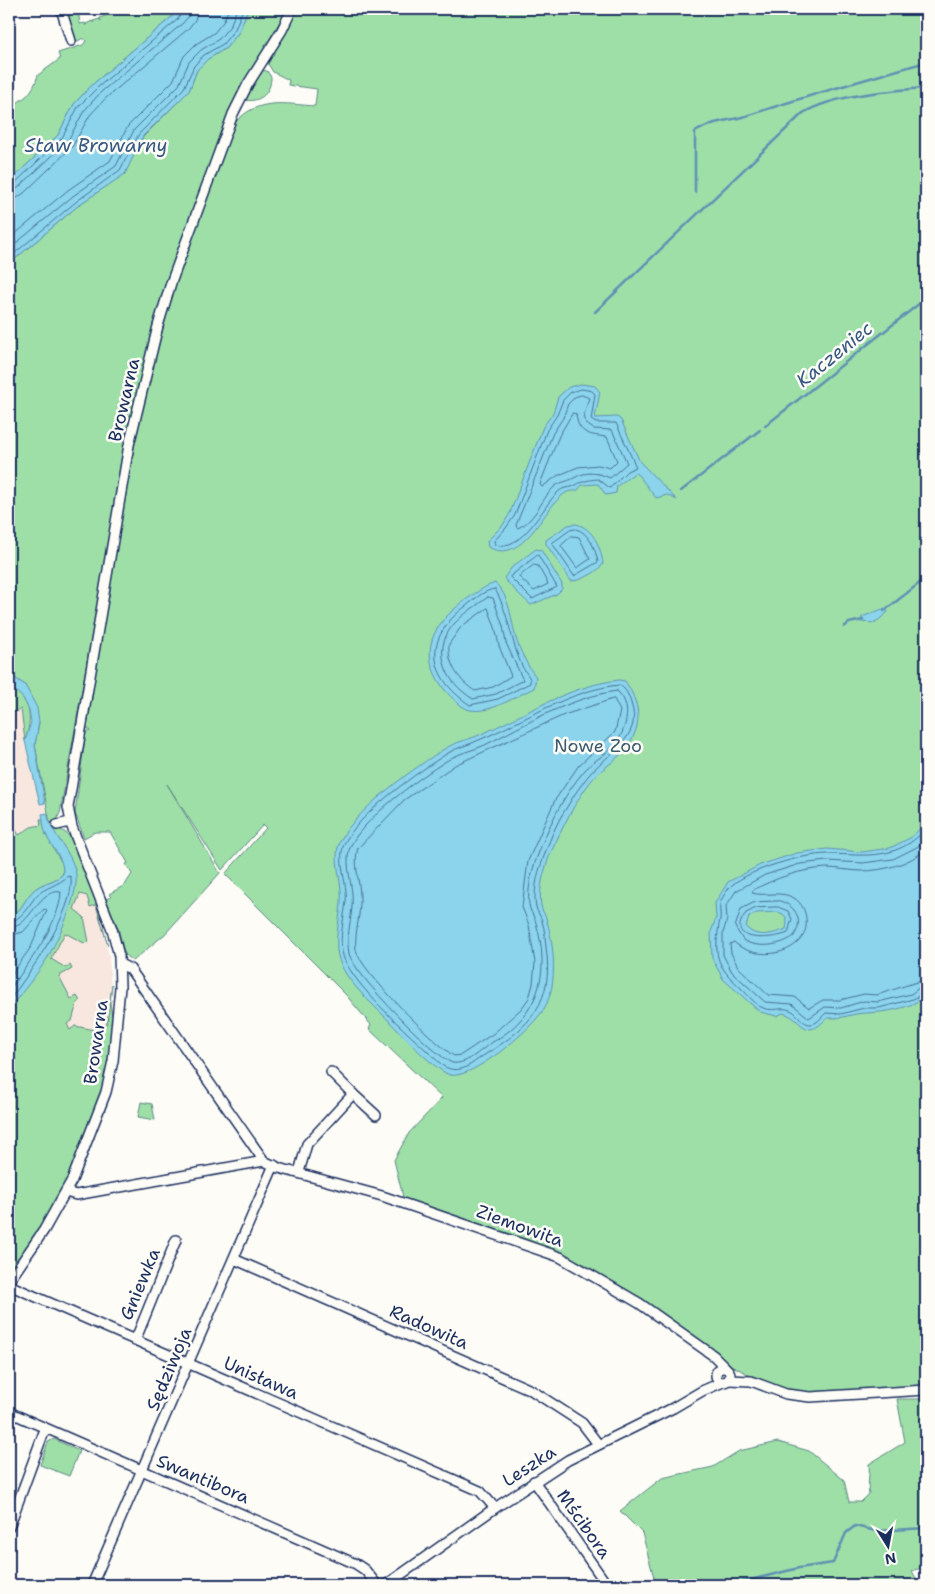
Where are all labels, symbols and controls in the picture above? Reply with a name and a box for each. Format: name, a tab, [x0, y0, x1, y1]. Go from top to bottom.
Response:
water label: Staw Browarny	[25, 133, 167, 158]
water label: Kaczeniec	[791, 316, 878, 393]
street label: Browarna	[103, 356, 145, 444]
park label: Nowe Zoo	[554, 734, 642, 758]
street label: Browarna	[78, 998, 114, 1086]
street label: Ziemowita	[473, 1199, 567, 1253]
street label: Gniewka	[114, 1244, 166, 1324]
street label: Radowita	[386, 1299, 472, 1355]
street label: Sędziwoja	[141, 1324, 197, 1414]
street label: Unisława	[220, 1351, 302, 1405]
street label: Leszka	[498, 1440, 560, 1492]
street label: Swantibora	[153, 1449, 253, 1509]
street label: Mścibora	[551, 1485, 617, 1563]
north arrow	[862, 1522, 912, 1572]
text: N	[883, 1549, 898, 1569]

